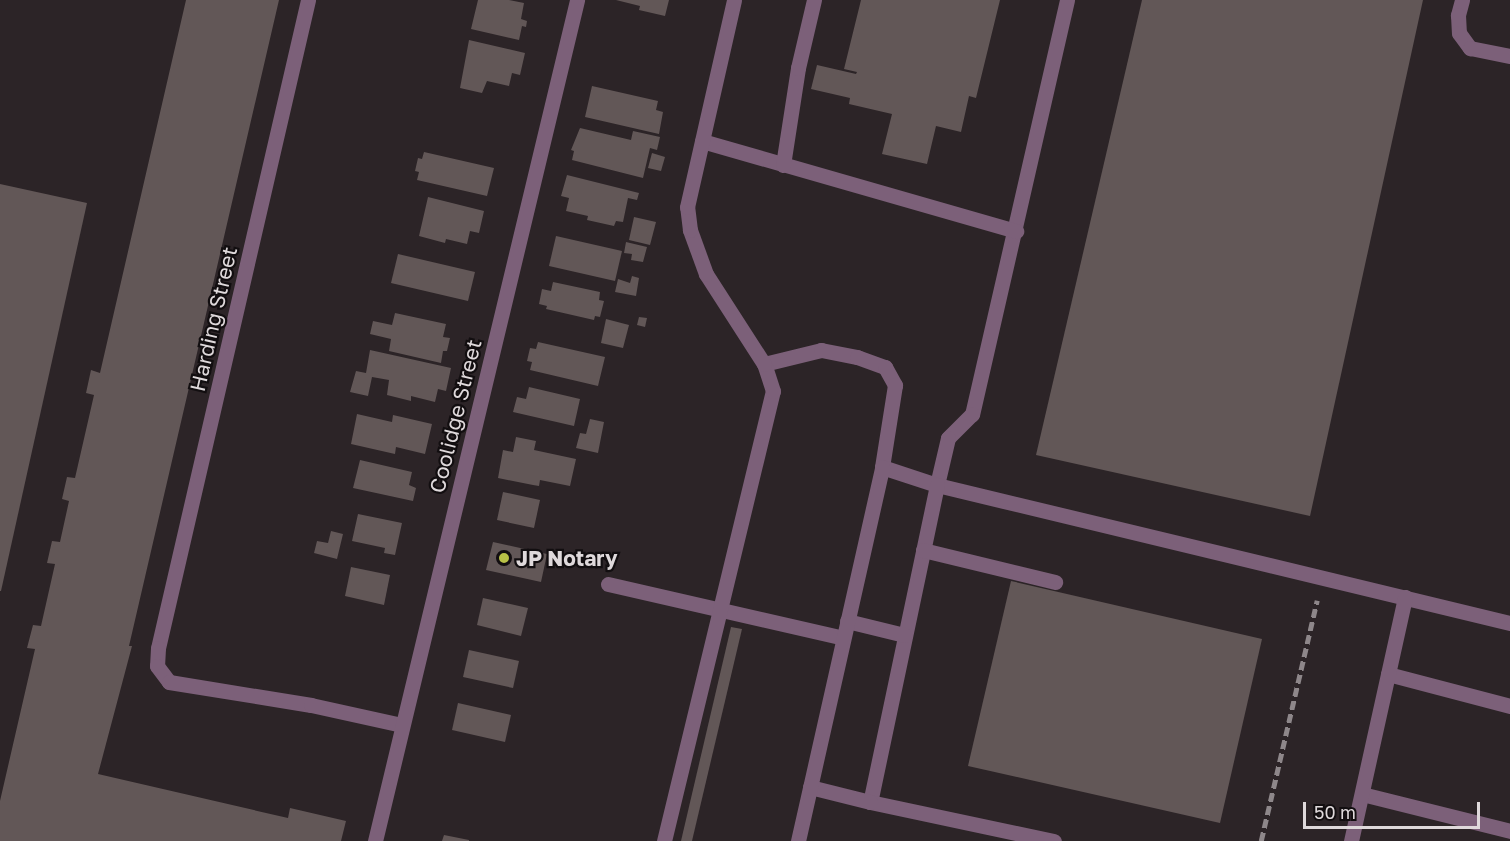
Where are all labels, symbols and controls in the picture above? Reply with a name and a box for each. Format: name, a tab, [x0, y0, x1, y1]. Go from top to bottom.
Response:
street label: Harding Street	[184, 244, 242, 394]
street label: Coolidge Street	[424, 337, 486, 495]
place label: JP Notary	[516, 545, 618, 571]
marker: JP Notary	[497, 551, 511, 565]
scale bar	[1306, 790, 1483, 828]
text: 50 m	[1314, 801, 1356, 823]

